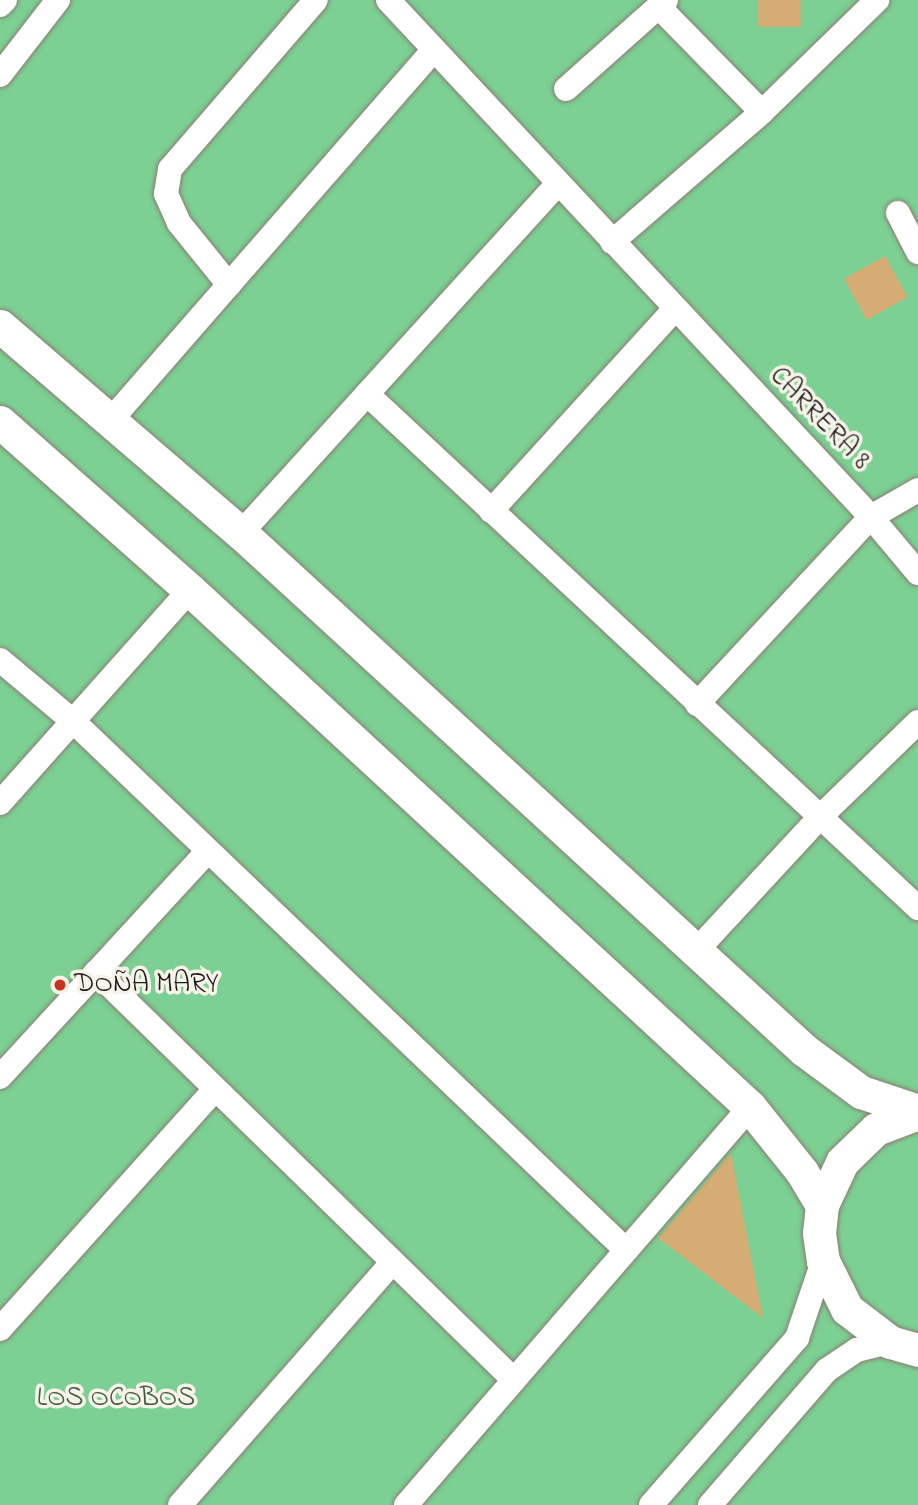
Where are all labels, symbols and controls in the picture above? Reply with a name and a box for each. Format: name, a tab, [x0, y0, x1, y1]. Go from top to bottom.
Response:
street label: CARRERA 8	[761, 360, 877, 478]
place label: DOÑA MARY	[74, 968, 219, 1002]
marker: DOÑA MARY	[52, 977, 68, 993]
park label: LOS OCOBOS	[37, 1382, 195, 1416]

